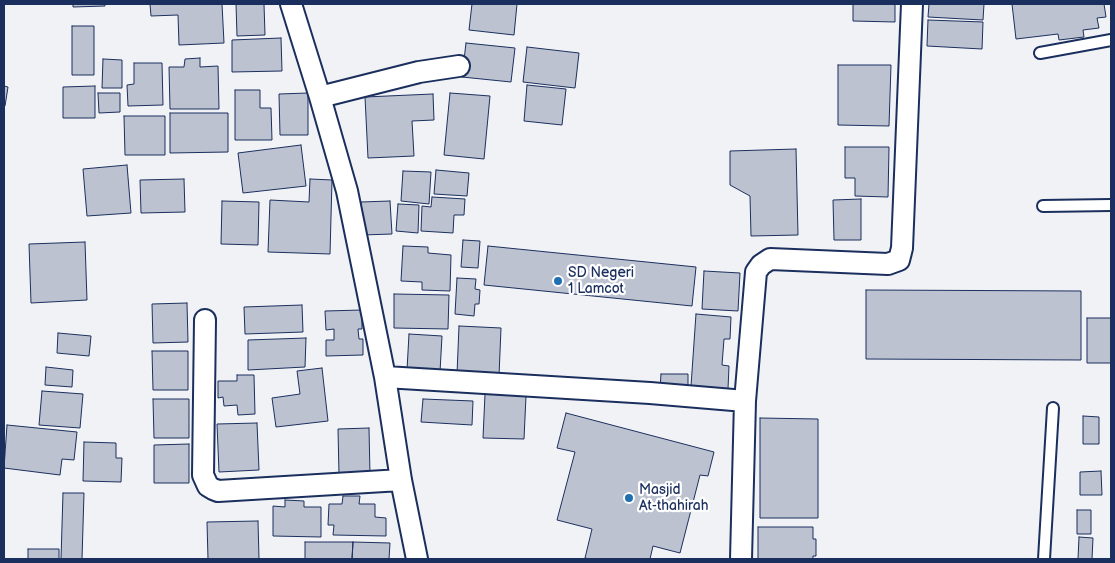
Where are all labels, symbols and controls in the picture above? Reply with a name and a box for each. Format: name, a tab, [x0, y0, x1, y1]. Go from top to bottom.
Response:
place label: SD Negeri 1 Lamcot	[568, 265, 634, 298]
marker: SD Negeri 1 Lamcot	[552, 275, 564, 287]
place label: Masjid At-thahirah	[639, 482, 708, 514]
marker: Masjid At-thahirah	[623, 492, 635, 504]

